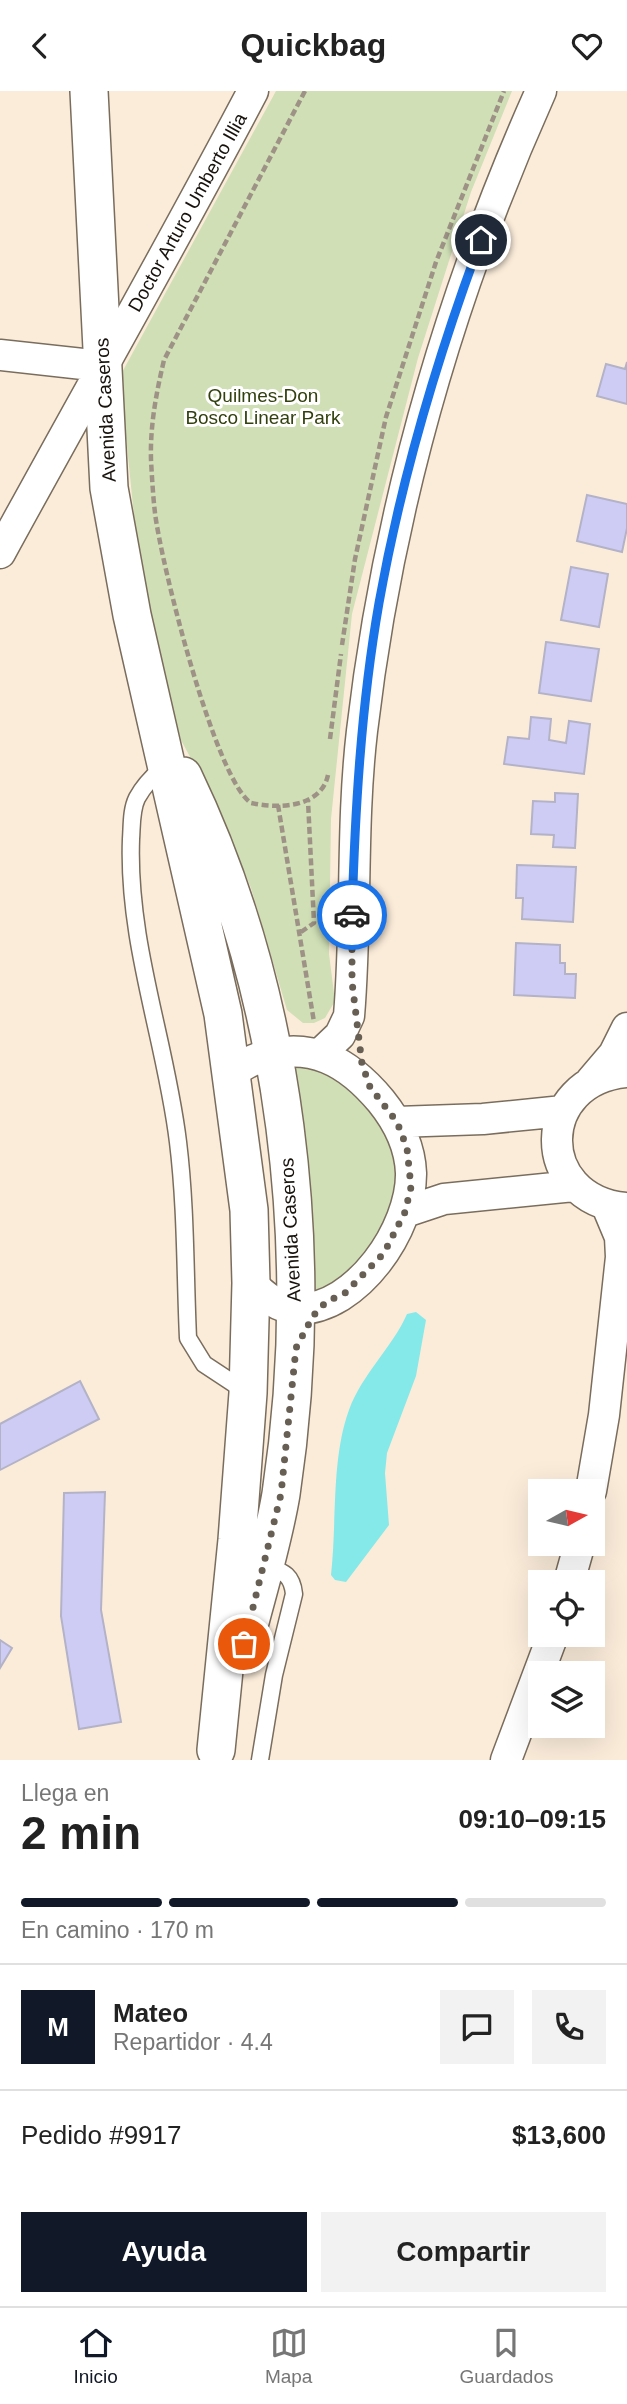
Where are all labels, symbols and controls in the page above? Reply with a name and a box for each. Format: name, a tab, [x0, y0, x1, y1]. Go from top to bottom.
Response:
icon: back	[21, 27, 59, 65]
text: Quickbag	[241, 27, 386, 63]
icon: heart	[568, 27, 606, 65]
street label: Doctor Arturo Umberto Illia	[124, 109, 251, 315]
pin	[451, 210, 511, 270]
icon: home	[462, 221, 500, 259]
street label: Avenida Caseros	[91, 337, 120, 483]
park label: Quilmes-Don Bosco Linear Park	[185, 385, 341, 428]
courier	[317, 880, 387, 950]
icon: car	[333, 896, 371, 934]
street label: Avenida Caseros	[276, 1157, 305, 1303]
north arrow	[528, 1479, 606, 1556]
map controls	[528, 1479, 605, 1738]
button: locate	[528, 1570, 605, 1647]
pin	[214, 1614, 274, 1674]
icon: bag	[225, 1625, 263, 1663]
button: layers	[528, 1661, 605, 1738]
text: Llega en	[21, 1780, 109, 1806]
text: 09:10–09:15	[459, 1804, 606, 1834]
text: 2 min	[21, 1807, 141, 1859]
text: En camino · 170 m	[21, 1917, 214, 1943]
button: chat	[440, 1990, 514, 2064]
button: phone	[532, 1990, 606, 2064]
text: Mateo	[113, 1998, 188, 2028]
text: M	[47, 2012, 69, 2042]
text: Repartidor · 4.4	[113, 2029, 273, 2055]
text: Pedido #9917	[21, 2120, 181, 2150]
text: $13,600	[512, 2120, 606, 2150]
button: Ayuda	[21, 2212, 307, 2292]
button: Compartir	[321, 2212, 606, 2292]
tab: Inicio	[74, 2324, 118, 2388]
tab: Mapa	[265, 2324, 312, 2388]
tab: Guardados	[459, 2324, 553, 2388]

